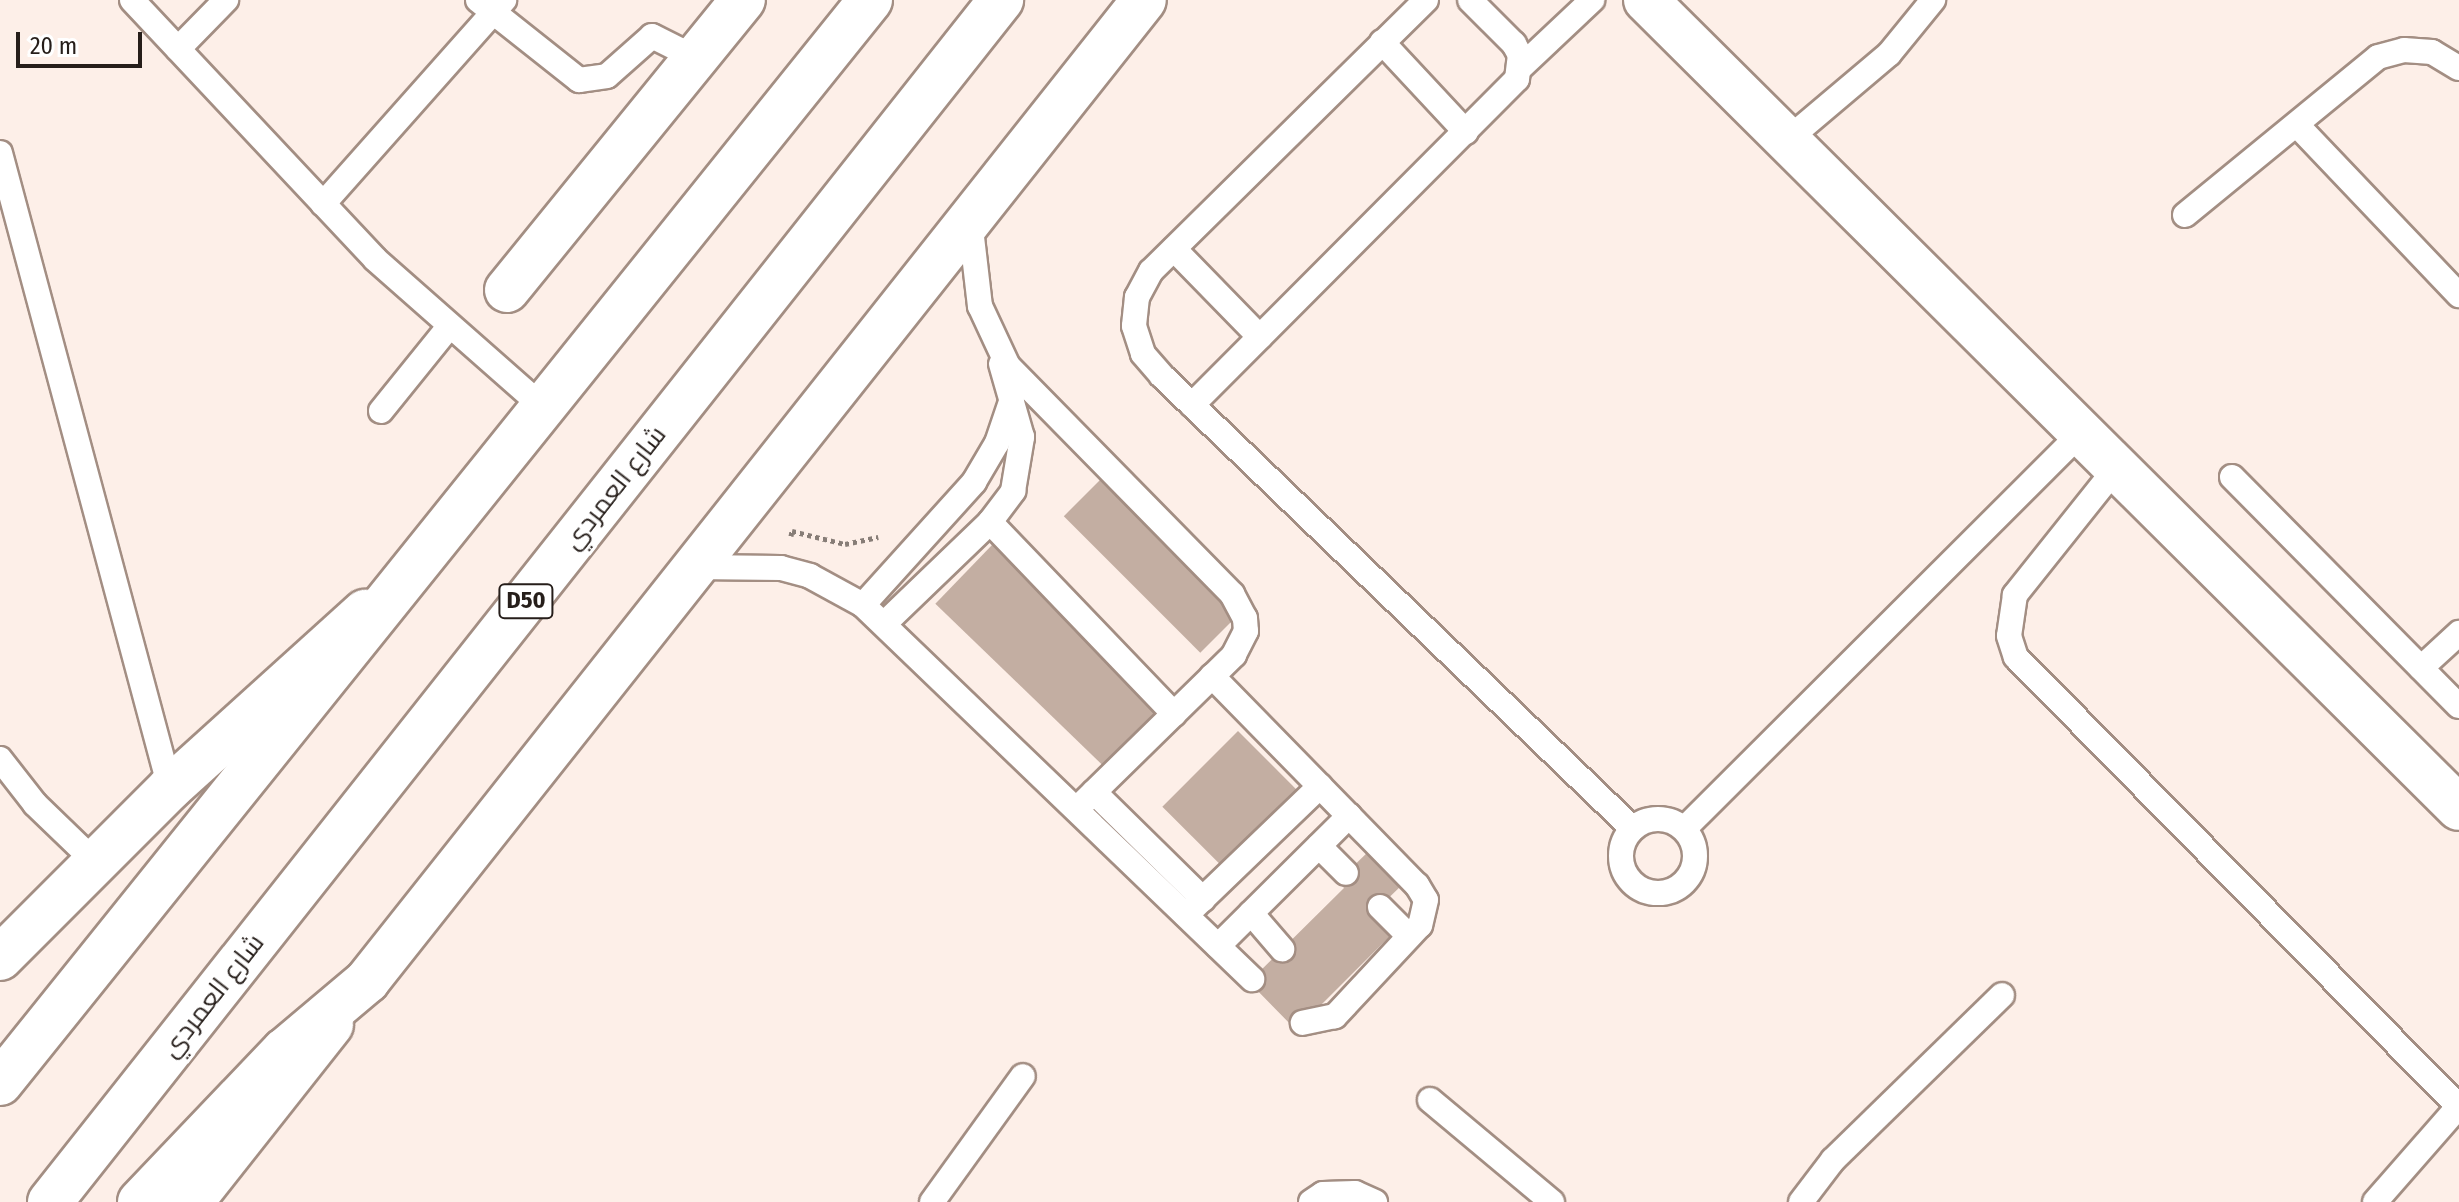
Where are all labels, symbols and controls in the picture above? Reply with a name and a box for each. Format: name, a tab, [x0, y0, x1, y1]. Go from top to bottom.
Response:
scale bar	[20, 16, 146, 66]
text: 20 m	[30, 32, 77, 60]
street label: شارع العمردي	[557, 420, 673, 556]
road number: D50	[498, 581, 554, 621]
street label: شارع العمردي	[155, 928, 271, 1064]

